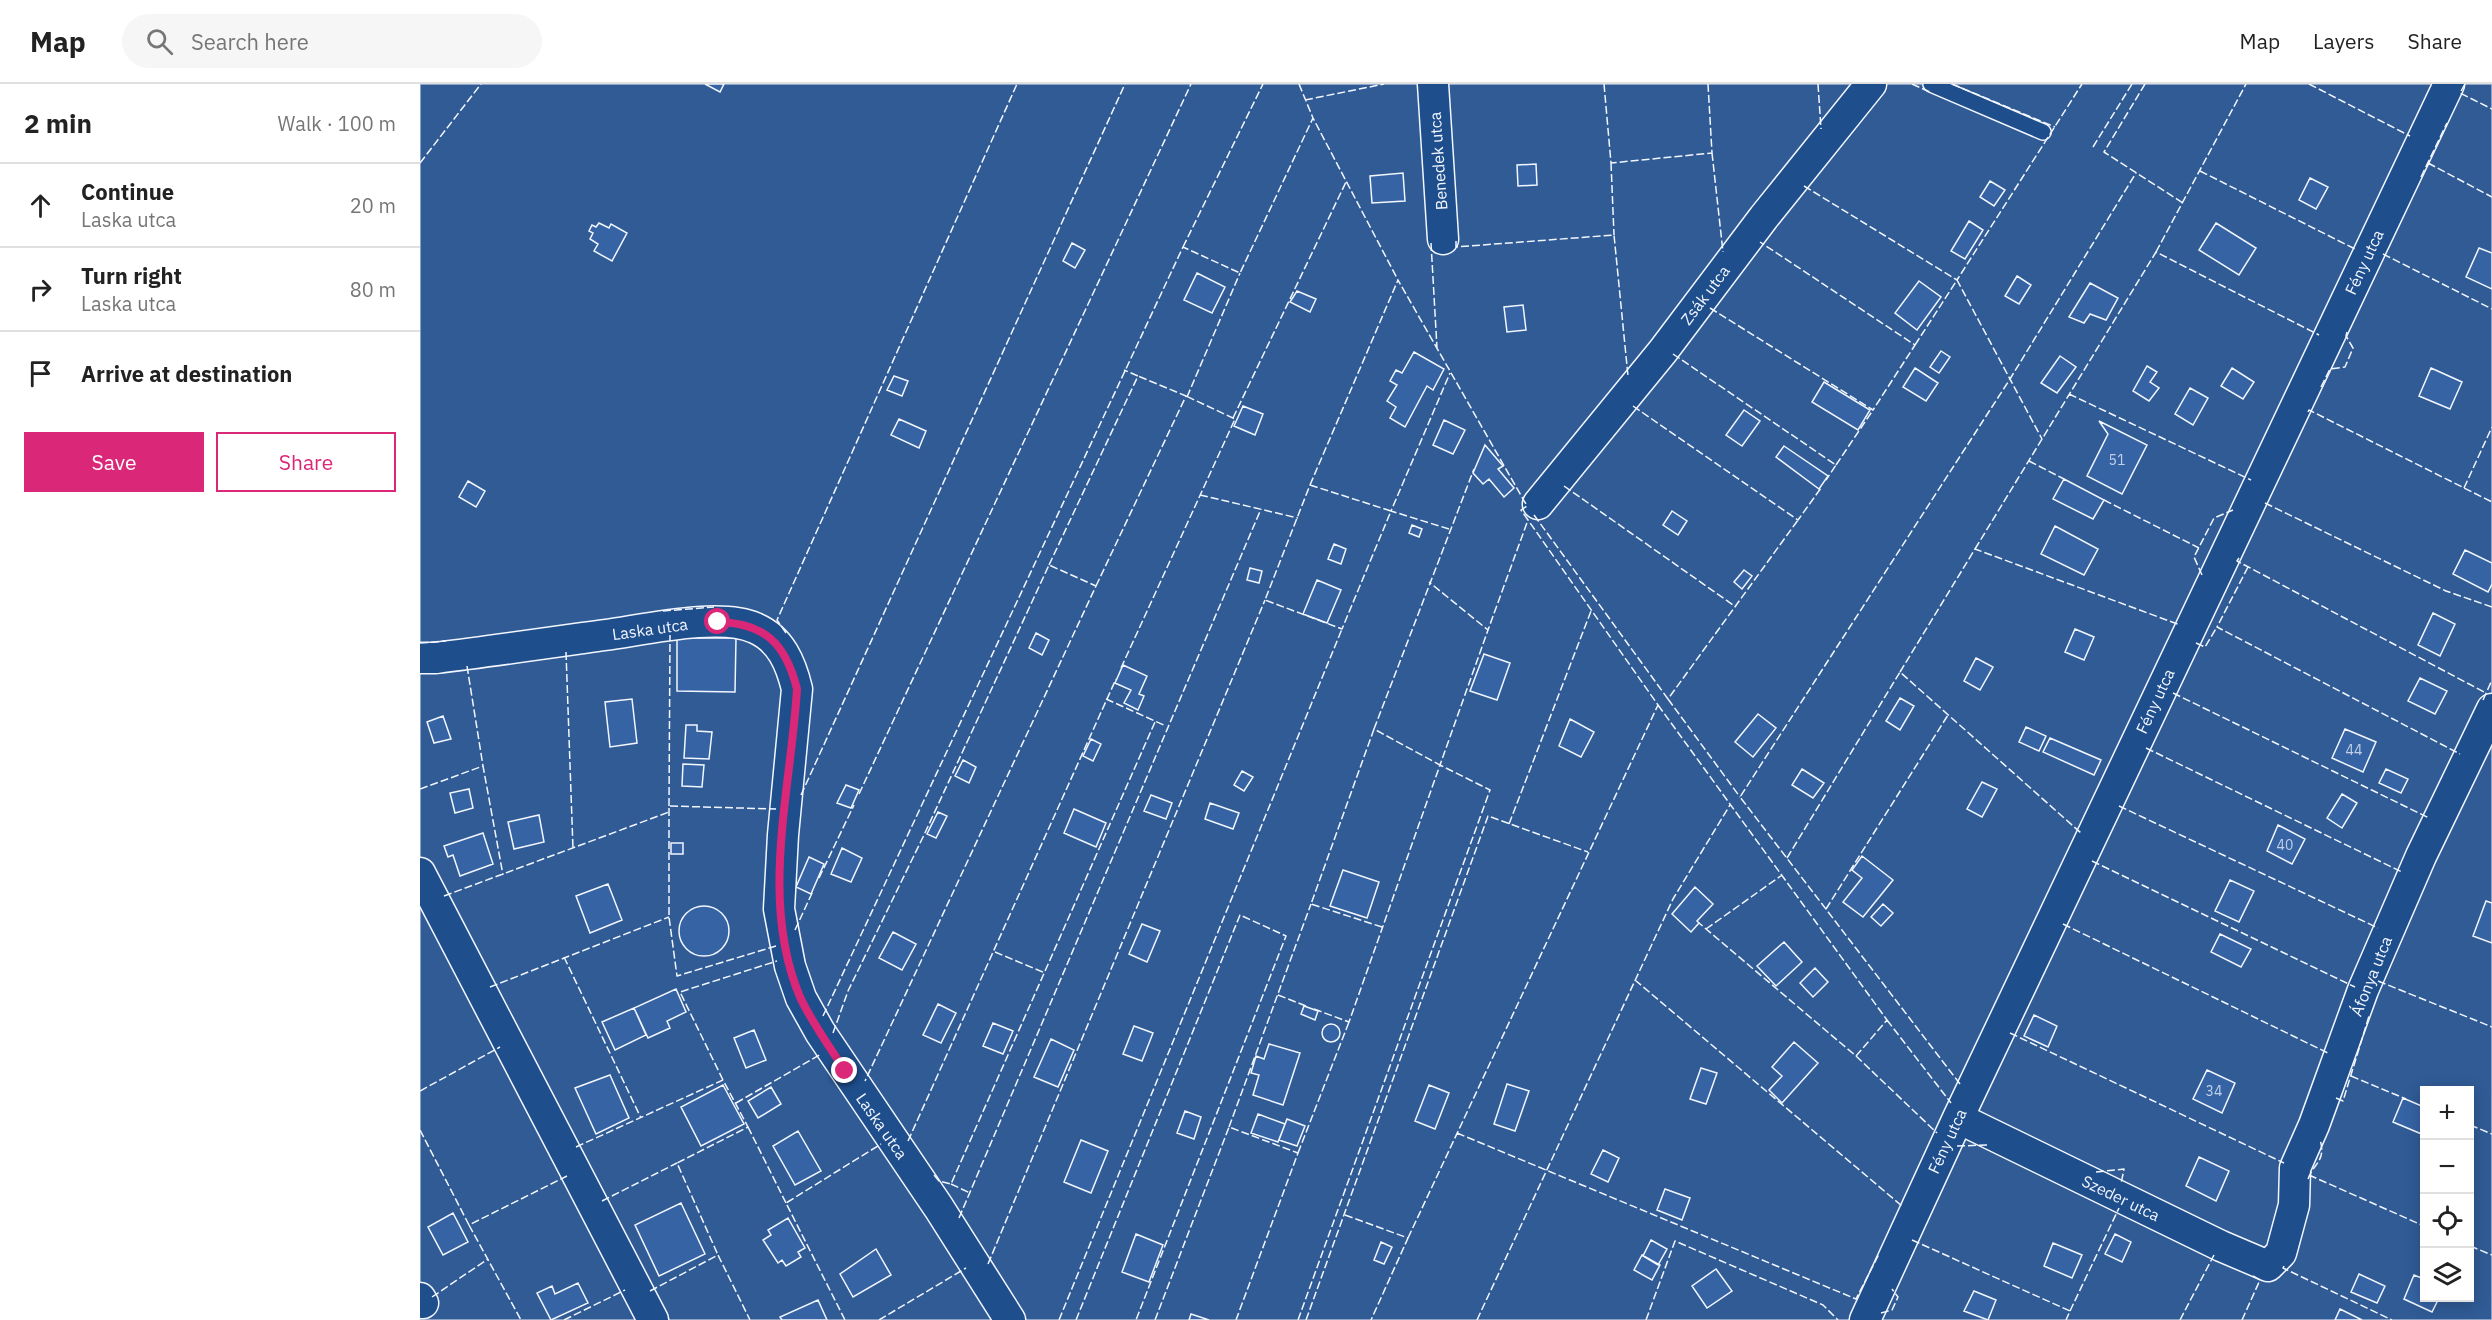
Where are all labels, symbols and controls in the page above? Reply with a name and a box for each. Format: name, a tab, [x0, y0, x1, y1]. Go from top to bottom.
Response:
search box	[122, 14, 542, 68]
text: Map	[30, 23, 86, 60]
icon: search	[143, 25, 176, 58]
text: Search here	[191, 27, 309, 56]
text: Map	[2240, 27, 2280, 55]
text: Layers	[2313, 27, 2375, 55]
text: Share	[2408, 27, 2462, 55]
text: 2 min	[24, 106, 92, 140]
text: Walk · 100 m	[278, 110, 396, 137]
street label: Benedek utca	[1425, 111, 1451, 211]
text: Continue	[81, 177, 174, 206]
icon: ahead	[24, 189, 57, 222]
text: 20 m	[350, 192, 396, 219]
text: Laska utca	[81, 206, 176, 233]
street label: Fény utca	[2340, 226, 2388, 298]
text: Turn right	[81, 261, 182, 290]
street label: Zsák utca	[1676, 261, 1734, 329]
icon: right	[24, 273, 57, 306]
text: 80 m	[350, 276, 396, 303]
text: Laska utca	[81, 290, 176, 317]
icon: arrive	[24, 357, 57, 390]
text: Arrive at destination	[81, 359, 292, 388]
button: Save	[24, 432, 204, 492]
button: Share	[216, 432, 396, 492]
house number: 51	[2109, 451, 2125, 469]
route start	[704, 608, 730, 634]
street label: Laska utca	[611, 614, 690, 644]
street label: Fény utca	[2131, 665, 2179, 737]
house number: 44	[2346, 741, 2362, 759]
house number: 40	[2277, 836, 2293, 854]
street label: Áfonya utca	[2345, 932, 2396, 1019]
route end	[831, 1057, 857, 1083]
house number: 34	[2206, 1082, 2222, 1100]
map controls	[2420, 1086, 2474, 1302]
button: +	[2420, 1086, 2474, 1140]
street label: Laska utca	[852, 1089, 912, 1163]
street label: Fény utca	[1923, 1105, 1971, 1177]
button: −	[2420, 1140, 2474, 1194]
street label: Szeder utca	[2079, 1171, 2164, 1226]
button: locate	[2420, 1194, 2474, 1248]
button: layers	[2420, 1248, 2474, 1302]

